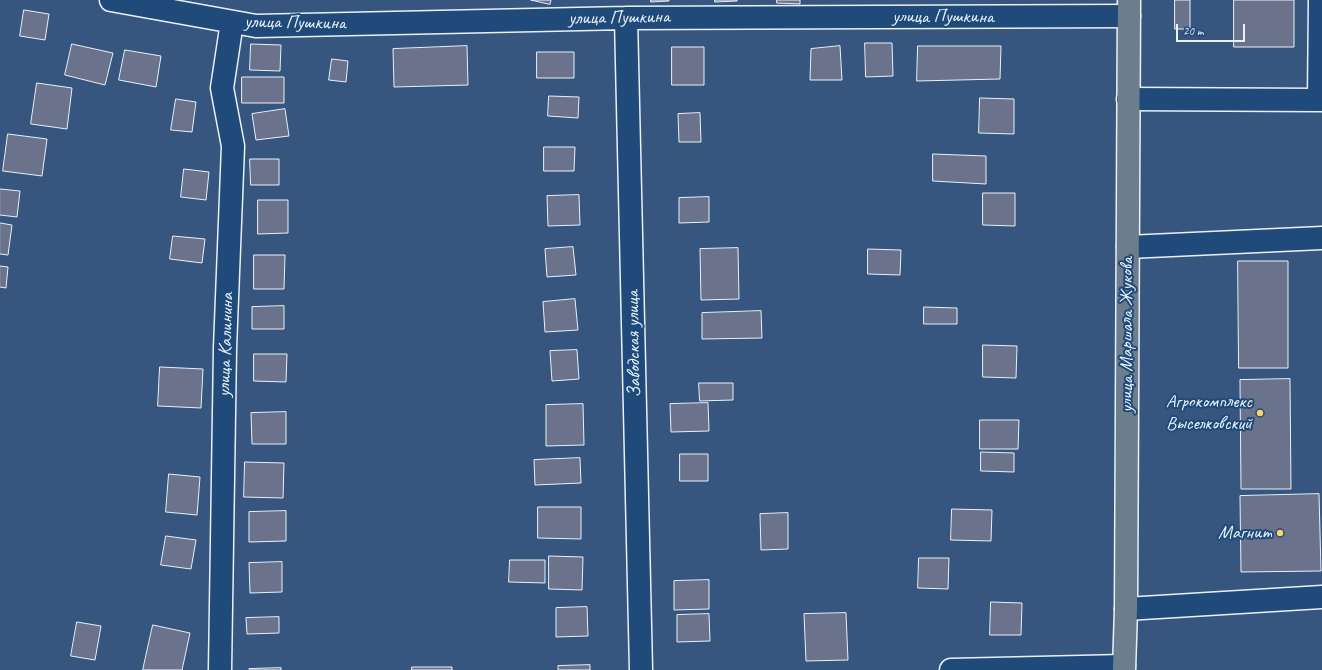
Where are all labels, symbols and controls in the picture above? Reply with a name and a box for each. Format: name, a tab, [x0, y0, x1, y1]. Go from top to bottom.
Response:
street label: улица Пушкина	[568, 6, 670, 30]
street label: улица Пушкина	[892, 6, 994, 28]
street label: улица Пушкина	[244, 11, 346, 35]
scale bar	[1178, 16, 1247, 42]
text: 20 m	[1183, 23, 1203, 39]
street label: улица Маршала Жукова	[1116, 257, 1138, 413]
street label: Заводская улица	[622, 290, 646, 398]
street label: улица Калинина	[213, 292, 239, 398]
place label: Агрокомплекс Выселковский	[1166, 391, 1252, 435]
marker: Агрокомплекс Выселковский	[1255, 408, 1265, 418]
place label: Магнит	[1218, 522, 1272, 544]
marker: Магнит	[1275, 528, 1285, 538]

